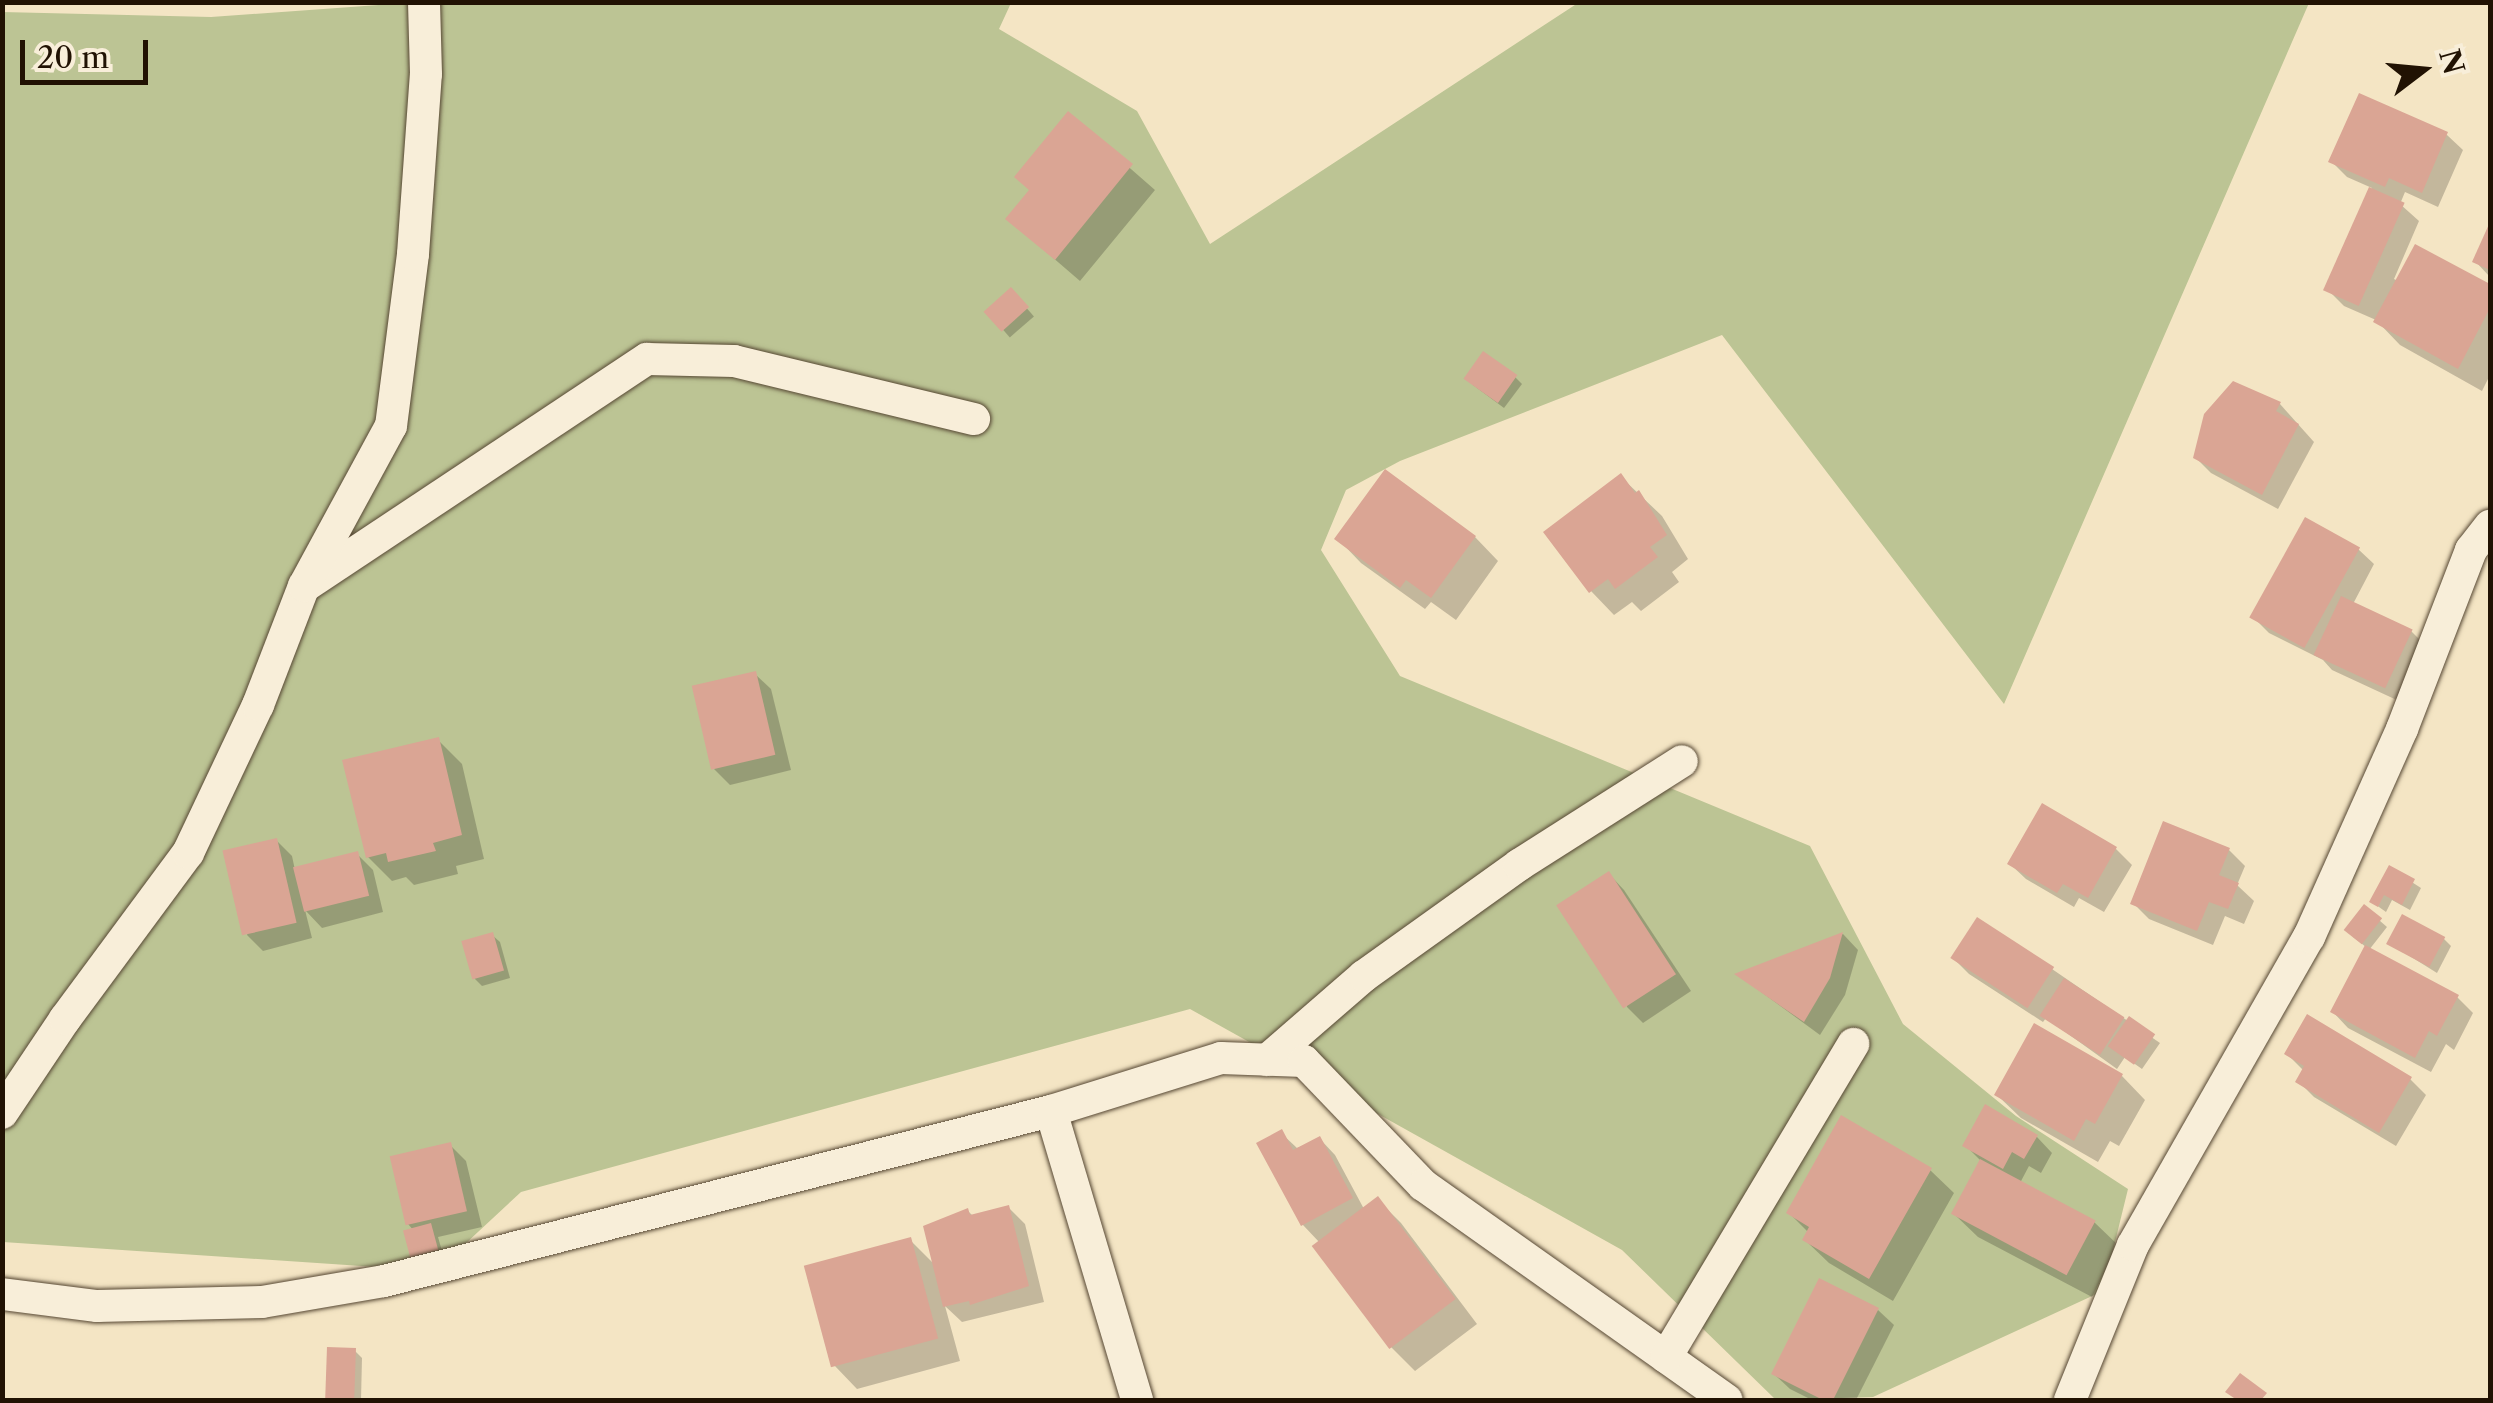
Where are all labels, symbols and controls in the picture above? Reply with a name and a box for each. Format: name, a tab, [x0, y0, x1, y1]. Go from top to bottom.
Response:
scale bar	[25, 20, 152, 82]
north arrow	[2373, 20, 2473, 120]
text: 20 m	[37, 39, 109, 76]
text: N	[2432, 45, 2472, 78]

